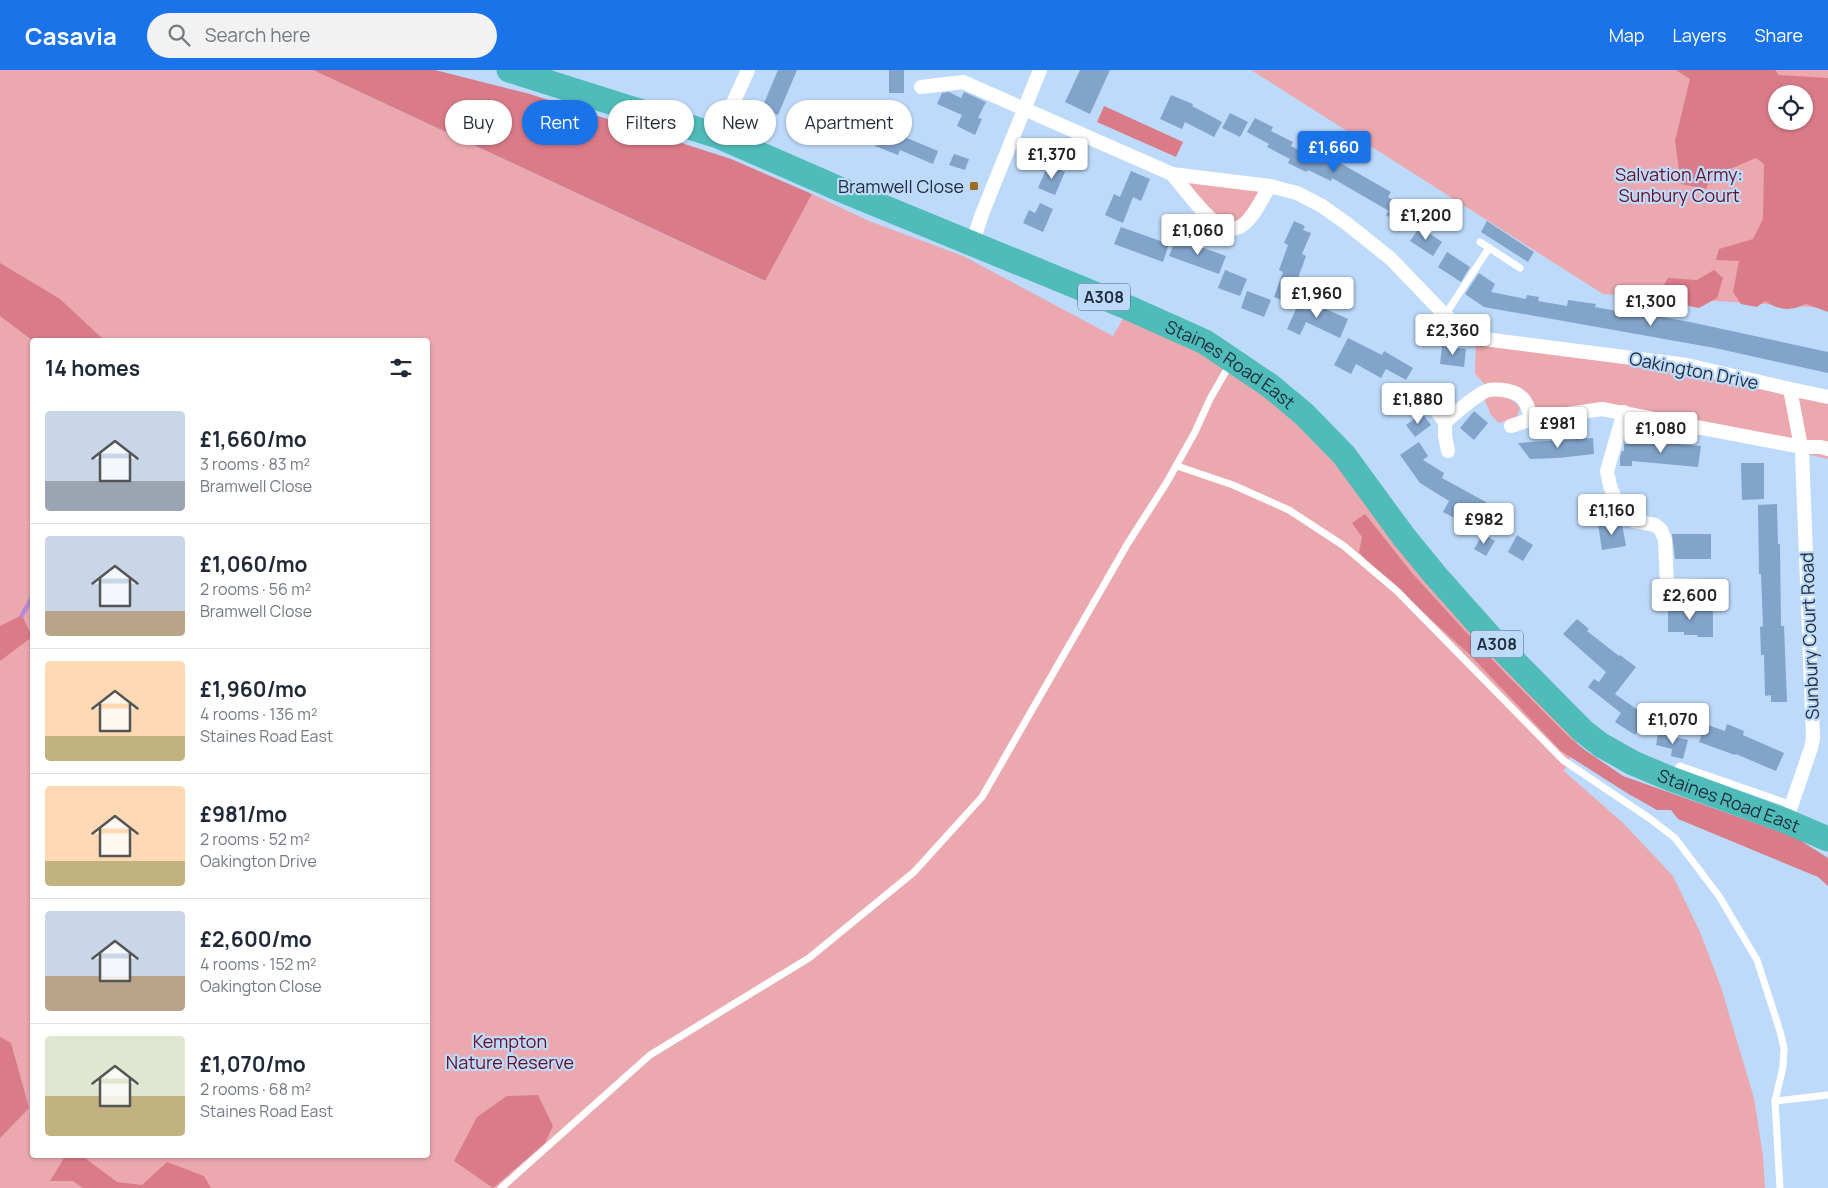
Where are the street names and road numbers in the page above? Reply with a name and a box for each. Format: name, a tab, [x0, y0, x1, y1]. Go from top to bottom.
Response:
road number: A308	[1078, 283, 1130, 310]
street label: Staines Road East	[1162, 314, 1300, 414]
street label: Oakington Drive	[1627, 346, 1761, 394]
street label: Sunbury Court Road	[1794, 552, 1824, 720]
road number: A308	[1471, 630, 1523, 658]
street label: Staines Road East	[1654, 763, 1804, 838]

